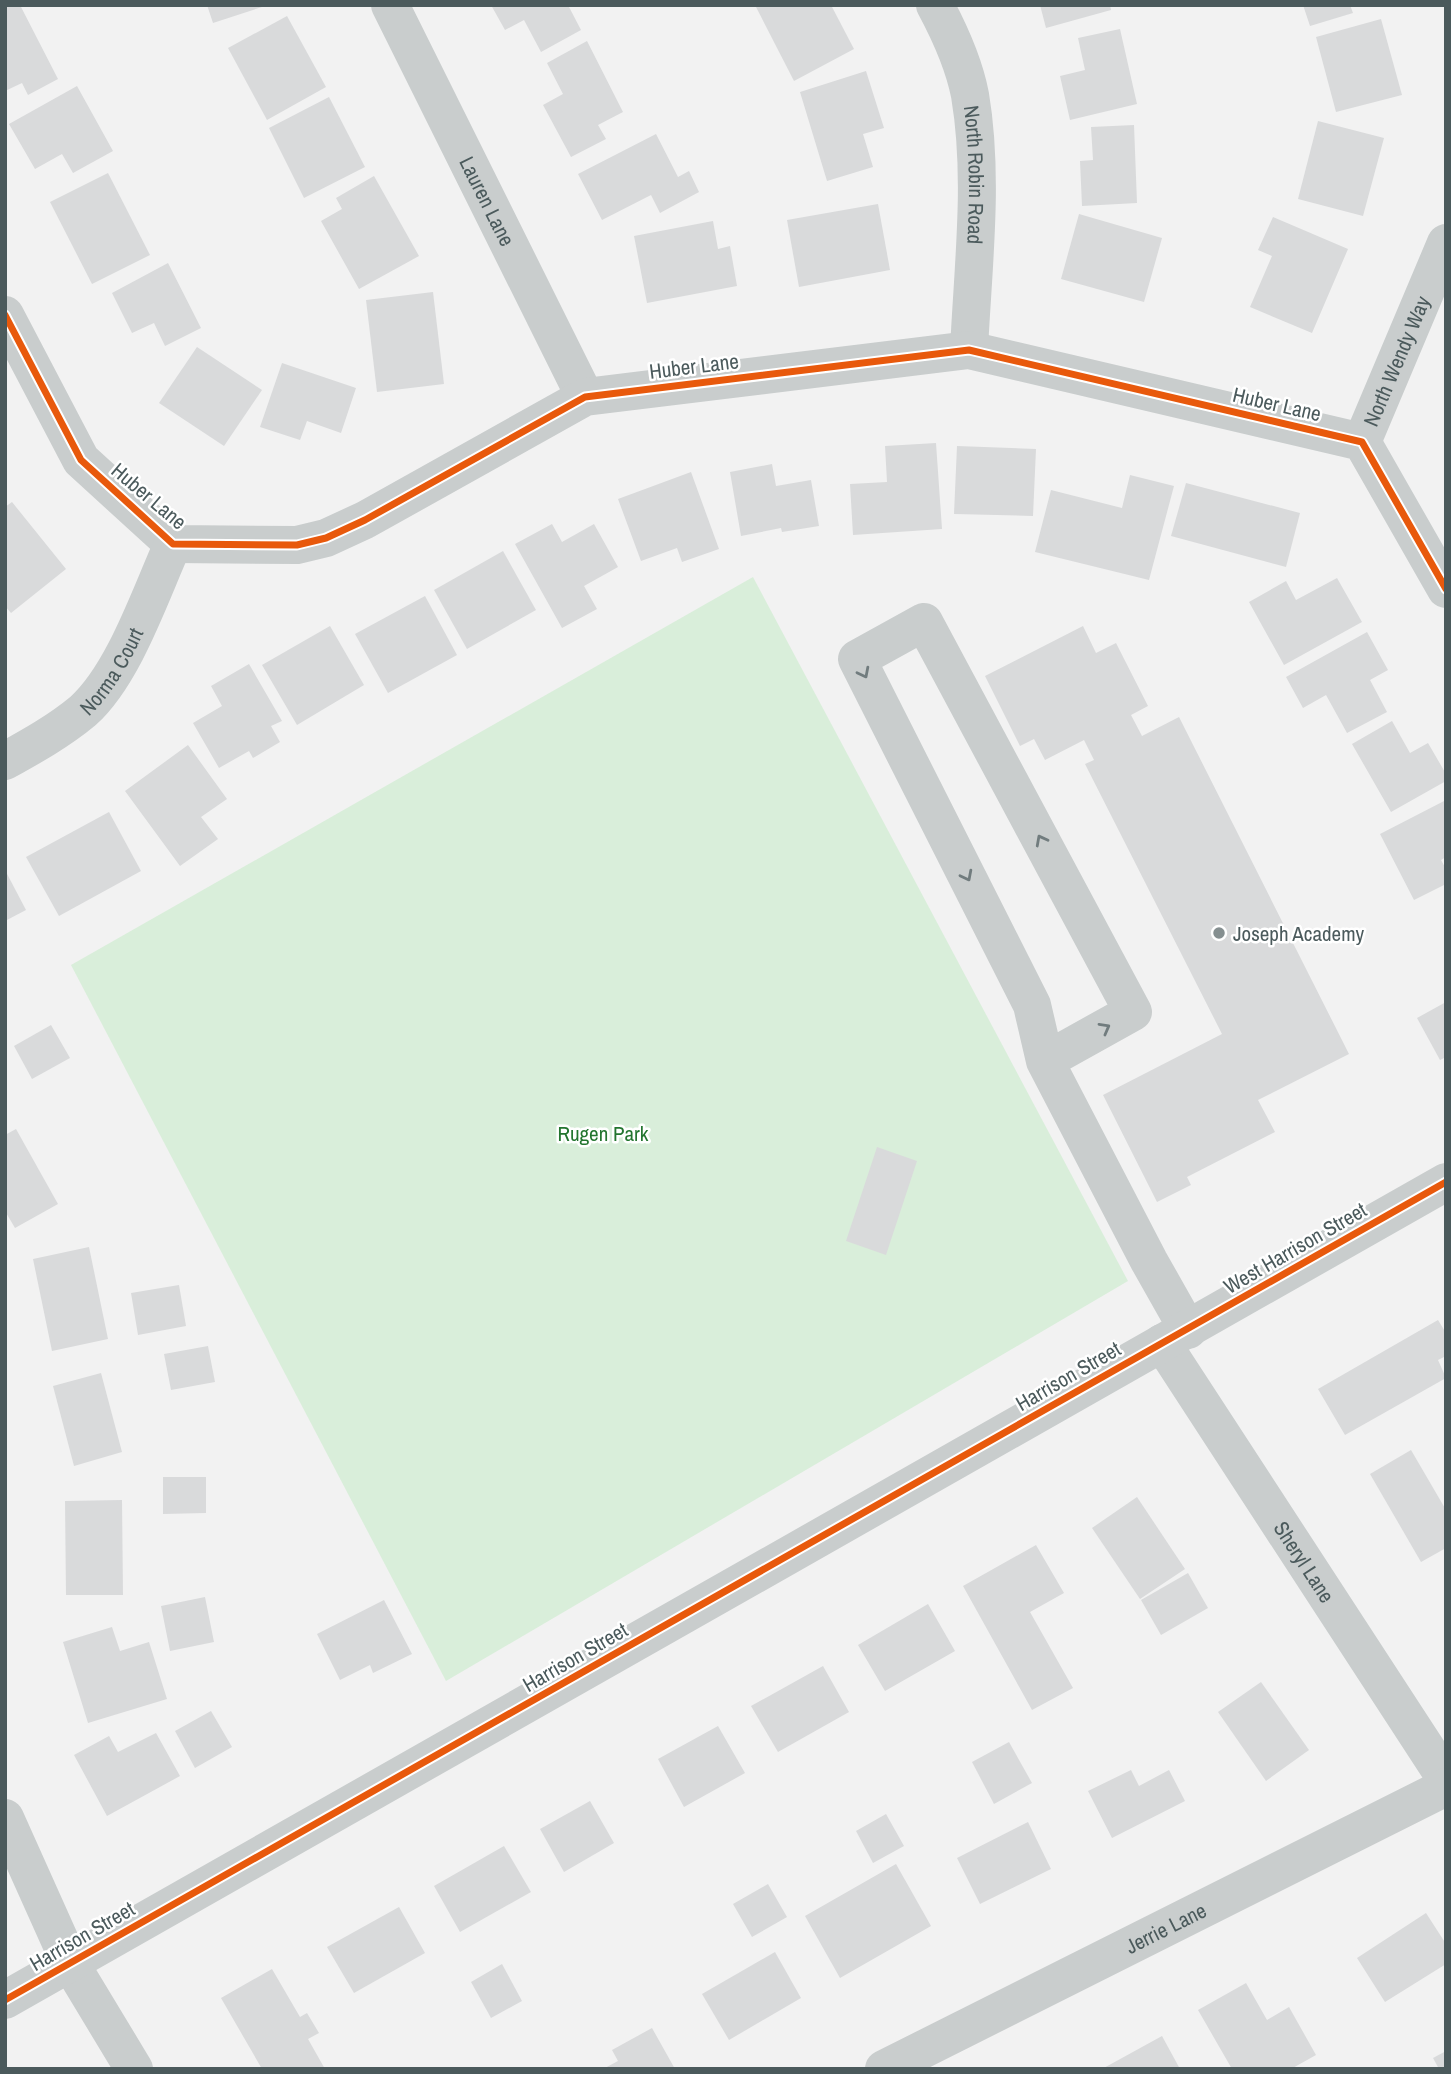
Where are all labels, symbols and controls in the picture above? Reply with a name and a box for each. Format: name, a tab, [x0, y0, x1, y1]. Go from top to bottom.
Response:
street label: North Robin Road	[957, 104, 991, 245]
street label: Lauren Lane	[453, 151, 522, 251]
street label: North Wendy Way	[1356, 291, 1437, 431]
street label: Huber Lane	[648, 346, 740, 386]
street label: Huber Lane	[1230, 380, 1324, 428]
street label: Huber Lane	[105, 456, 193, 536]
street label: Norma Court	[73, 623, 150, 721]
one-way arrow	[856, 666, 870, 678]
one-way arrow	[1036, 835, 1049, 847]
one-way arrow	[959, 869, 973, 881]
place label: Joseph Academy	[1233, 919, 1365, 948]
marker: Joseph Academy	[1211, 925, 1227, 941]
one-way arrow	[1098, 1023, 1110, 1036]
park label: Rugen Park	[558, 1119, 649, 1148]
street label: West Harrison Street	[1218, 1195, 1372, 1301]
street label: Harrison Street	[1010, 1334, 1126, 1418]
street label: Sheryl Lane	[1267, 1515, 1342, 1608]
street label: Harrison Street	[517, 1615, 633, 1699]
street label: Harrison Street	[24, 1894, 140, 1978]
street label: Jerrie Lane	[1120, 1895, 1211, 1960]

